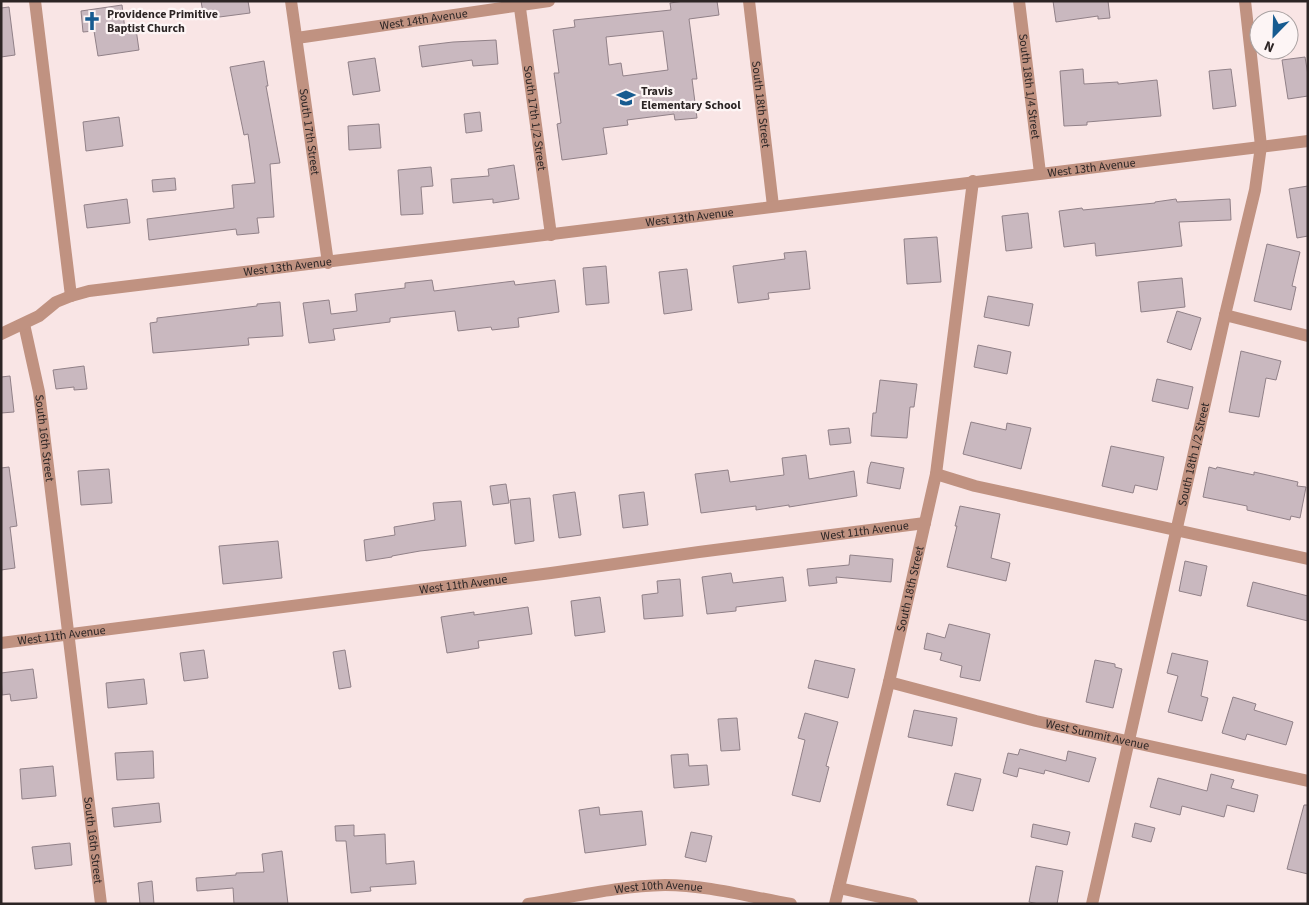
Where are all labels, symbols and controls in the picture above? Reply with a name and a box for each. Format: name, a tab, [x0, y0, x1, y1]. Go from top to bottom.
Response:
street label: West 14th Avenue	[379, 5, 469, 34]
place label: Providence Primitive Baptist Church	[107, 6, 218, 37]
church icon: Providence Primitive Baptist Church	[81, 10, 103, 32]
north arrow	[1249, 10, 1299, 60]
street label: South 18th 1/4 Street	[1015, 33, 1044, 140]
text: N	[1261, 35, 1278, 57]
street label: South 18th Street	[748, 60, 775, 149]
street label: South 17th 1/2 Street	[519, 64, 551, 172]
place label: Travis Elementary School	[641, 83, 741, 114]
street label: South 17th Street	[295, 87, 324, 176]
school or university icon: Travis Elementary School	[615, 87, 637, 109]
street label: West 13th Avenue	[1047, 154, 1137, 181]
street label: West 13th Avenue	[645, 203, 735, 231]
street label: West 13th Avenue	[243, 253, 333, 280]
street label: South 16th Street	[31, 394, 58, 482]
street label: South 18th 1/2 Street	[1174, 401, 1214, 508]
street label: West 11th Avenue	[820, 517, 910, 545]
street label: South 18th Street	[892, 544, 928, 633]
street label: West 11th Avenue	[418, 570, 508, 598]
street label: West 11th Avenue	[16, 621, 107, 649]
street label: West Summit Avenue	[1044, 715, 1151, 754]
street label: South 16th Street	[80, 796, 107, 885]
street label: West 10th Avenue	[613, 876, 704, 898]

